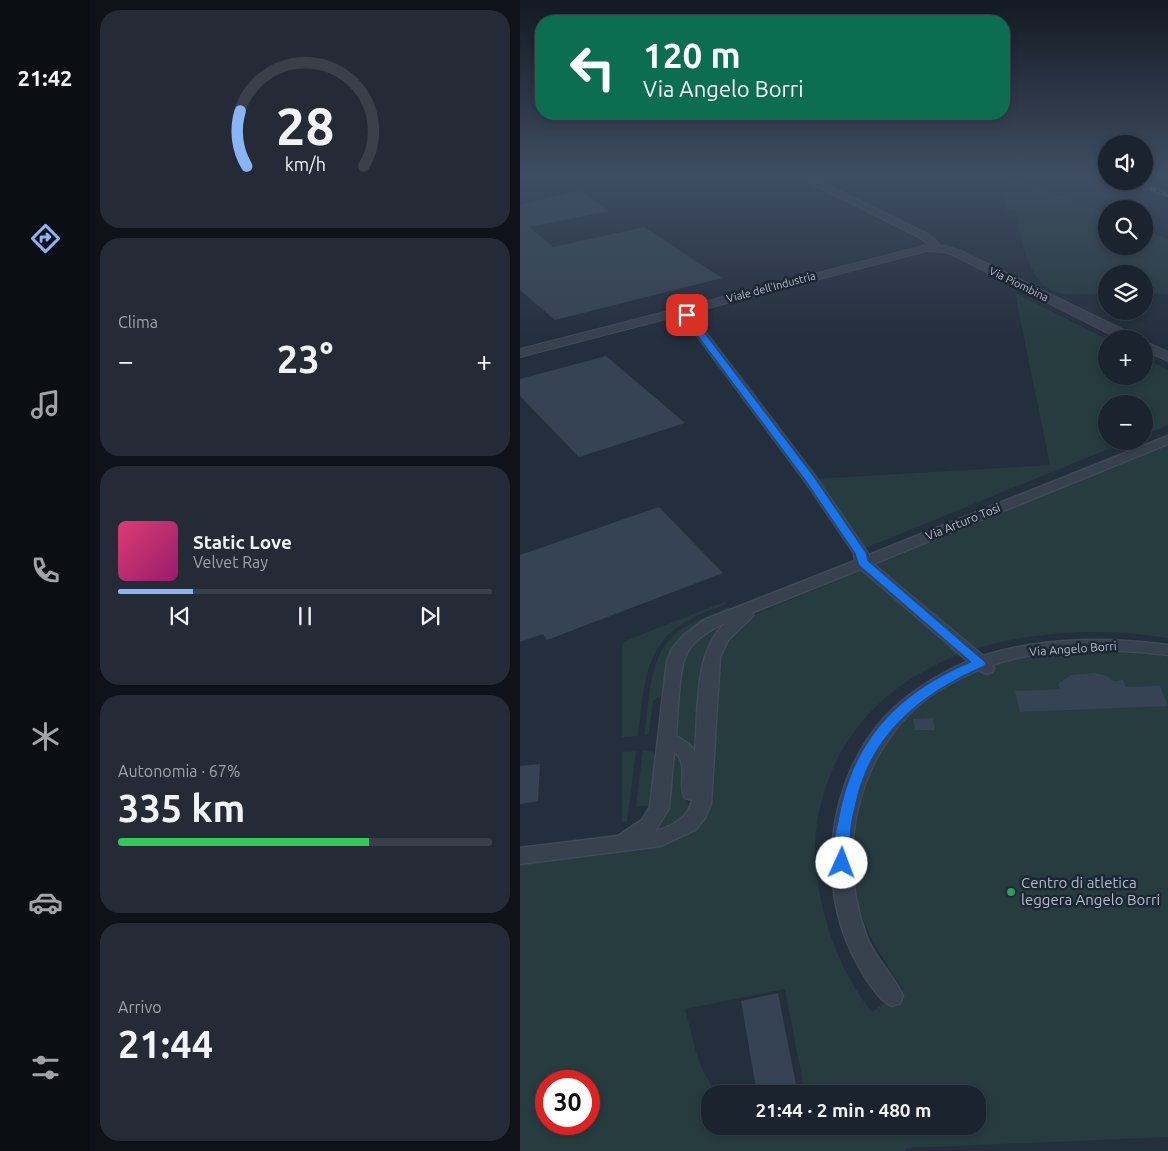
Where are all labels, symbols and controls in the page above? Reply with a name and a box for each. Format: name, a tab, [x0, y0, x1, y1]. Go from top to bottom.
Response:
icon: left	[560, 35, 625, 100]
text: 120 m	[643, 35, 741, 75]
text: 21:42	[17, 65, 73, 90]
text: Via Angelo Borri	[643, 76, 804, 101]
text: 28	[276, 97, 334, 155]
map controls	[1098, 135, 1153, 450]
button: sound	[1098, 135, 1153, 190]
text: km/h	[284, 154, 326, 174]
button: search	[1098, 200, 1153, 255]
icon: directions	[28, 221, 63, 256]
street label: Via Piombina	[987, 264, 1051, 304]
button: layers	[1098, 265, 1153, 320]
street label: Viale dell'Industria	[725, 269, 817, 305]
pin	[666, 294, 708, 336]
icon: arrive	[673, 301, 701, 329]
text: Clima	[118, 313, 158, 331]
button: +	[1098, 330, 1153, 385]
text: 23°	[277, 338, 333, 380]
text: −	[118, 345, 134, 376]
text: +	[476, 345, 492, 376]
icon: music	[28, 387, 63, 422]
button: −	[1098, 395, 1153, 450]
street label: Via Arturo Tosi	[924, 501, 1002, 542]
text: Static Love	[193, 531, 292, 553]
icon: phone	[28, 553, 63, 588]
text: Velvet Ray	[193, 553, 268, 571]
icon: previous	[166, 602, 194, 630]
icon: pause	[291, 602, 319, 630]
icon: next	[416, 602, 444, 630]
street label: Via Angelo Borri	[1029, 639, 1117, 658]
icon: climate	[28, 719, 63, 754]
text: Autonomia · 67%	[118, 762, 240, 780]
text: 335 km	[118, 787, 245, 829]
position arrow	[815, 836, 867, 888]
place label: Centro di atletica leggera Angelo Borri	[1021, 874, 1160, 908]
icon: car	[28, 885, 63, 920]
marker: Centro di atletica leggera Angelo Borri	[1005, 886, 1017, 898]
text: Arrivo	[118, 998, 162, 1016]
text: 21:44	[118, 1023, 213, 1065]
icon: filters	[28, 1050, 63, 1085]
speed limit sign: 30	[535, 1070, 600, 1135]
text: 21:44 · 2 min · 480 m	[756, 1099, 931, 1121]

